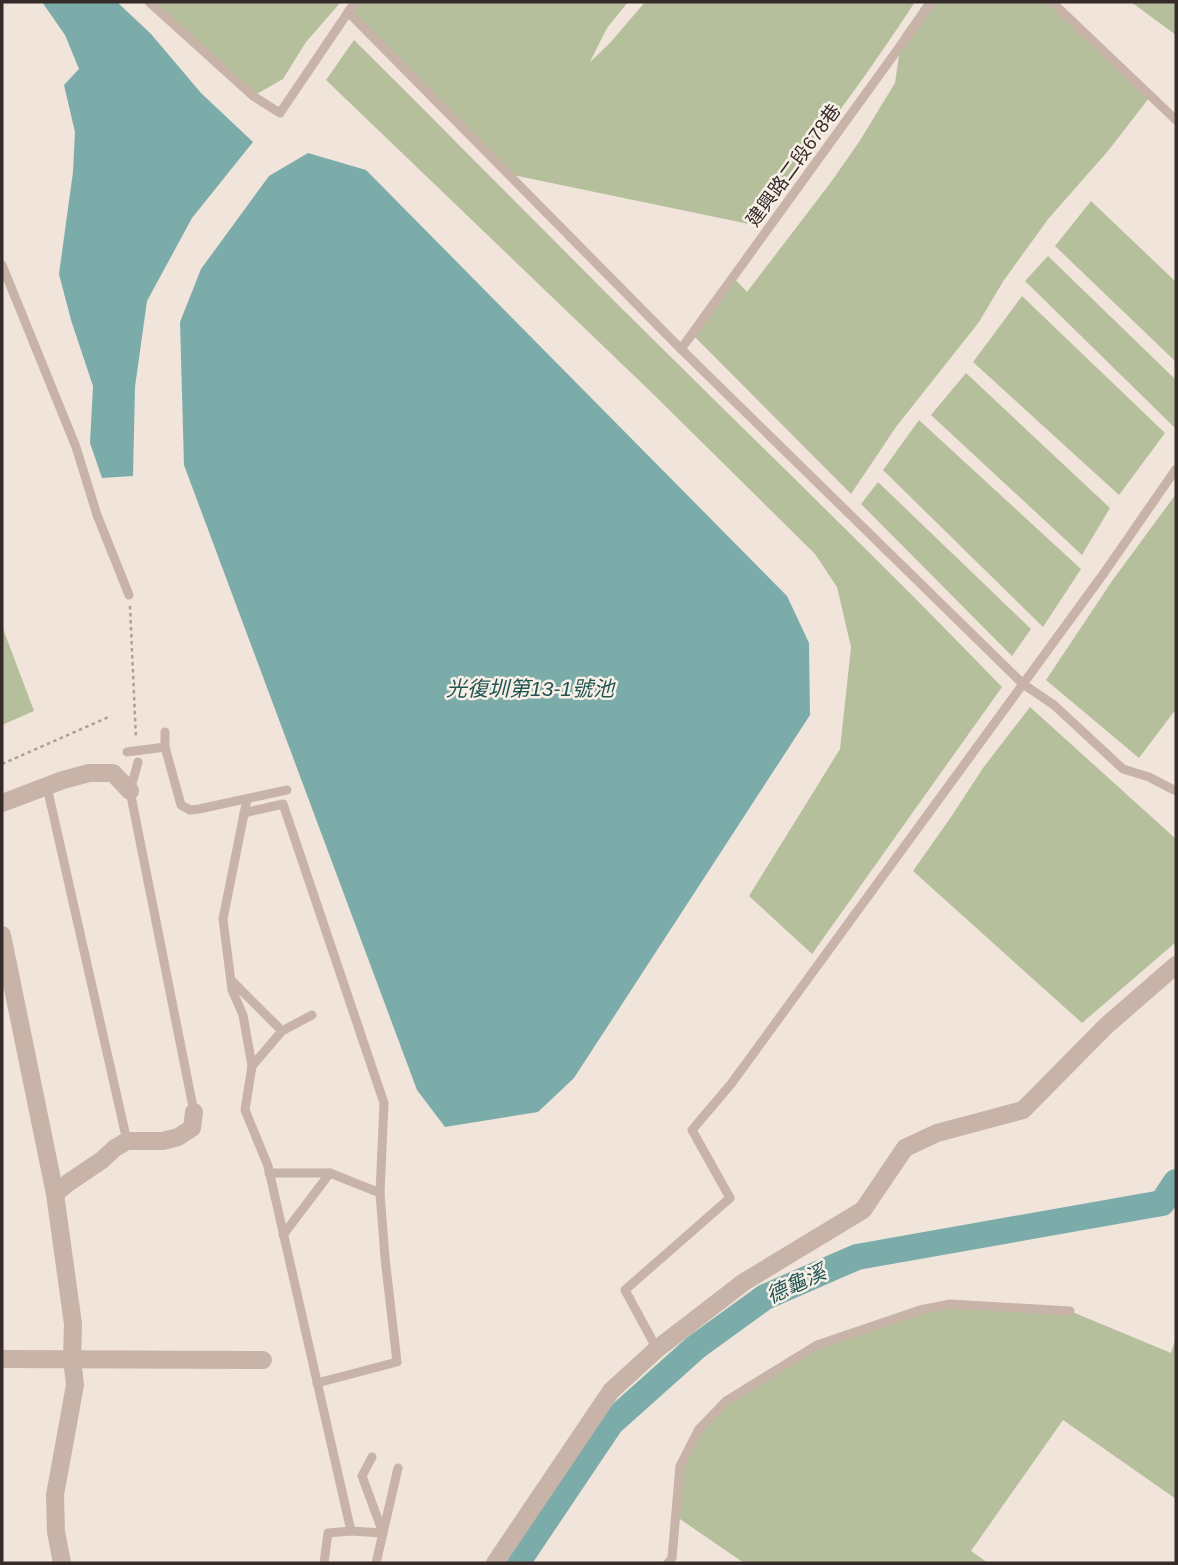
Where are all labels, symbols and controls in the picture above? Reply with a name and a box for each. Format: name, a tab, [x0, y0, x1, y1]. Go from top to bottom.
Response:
street label: 建興路二段678巷	[742, 100, 845, 230]
water label: 光復圳第13-1號池	[446, 677, 616, 700]
water label: 德龜溪	[762, 1259, 832, 1307]

